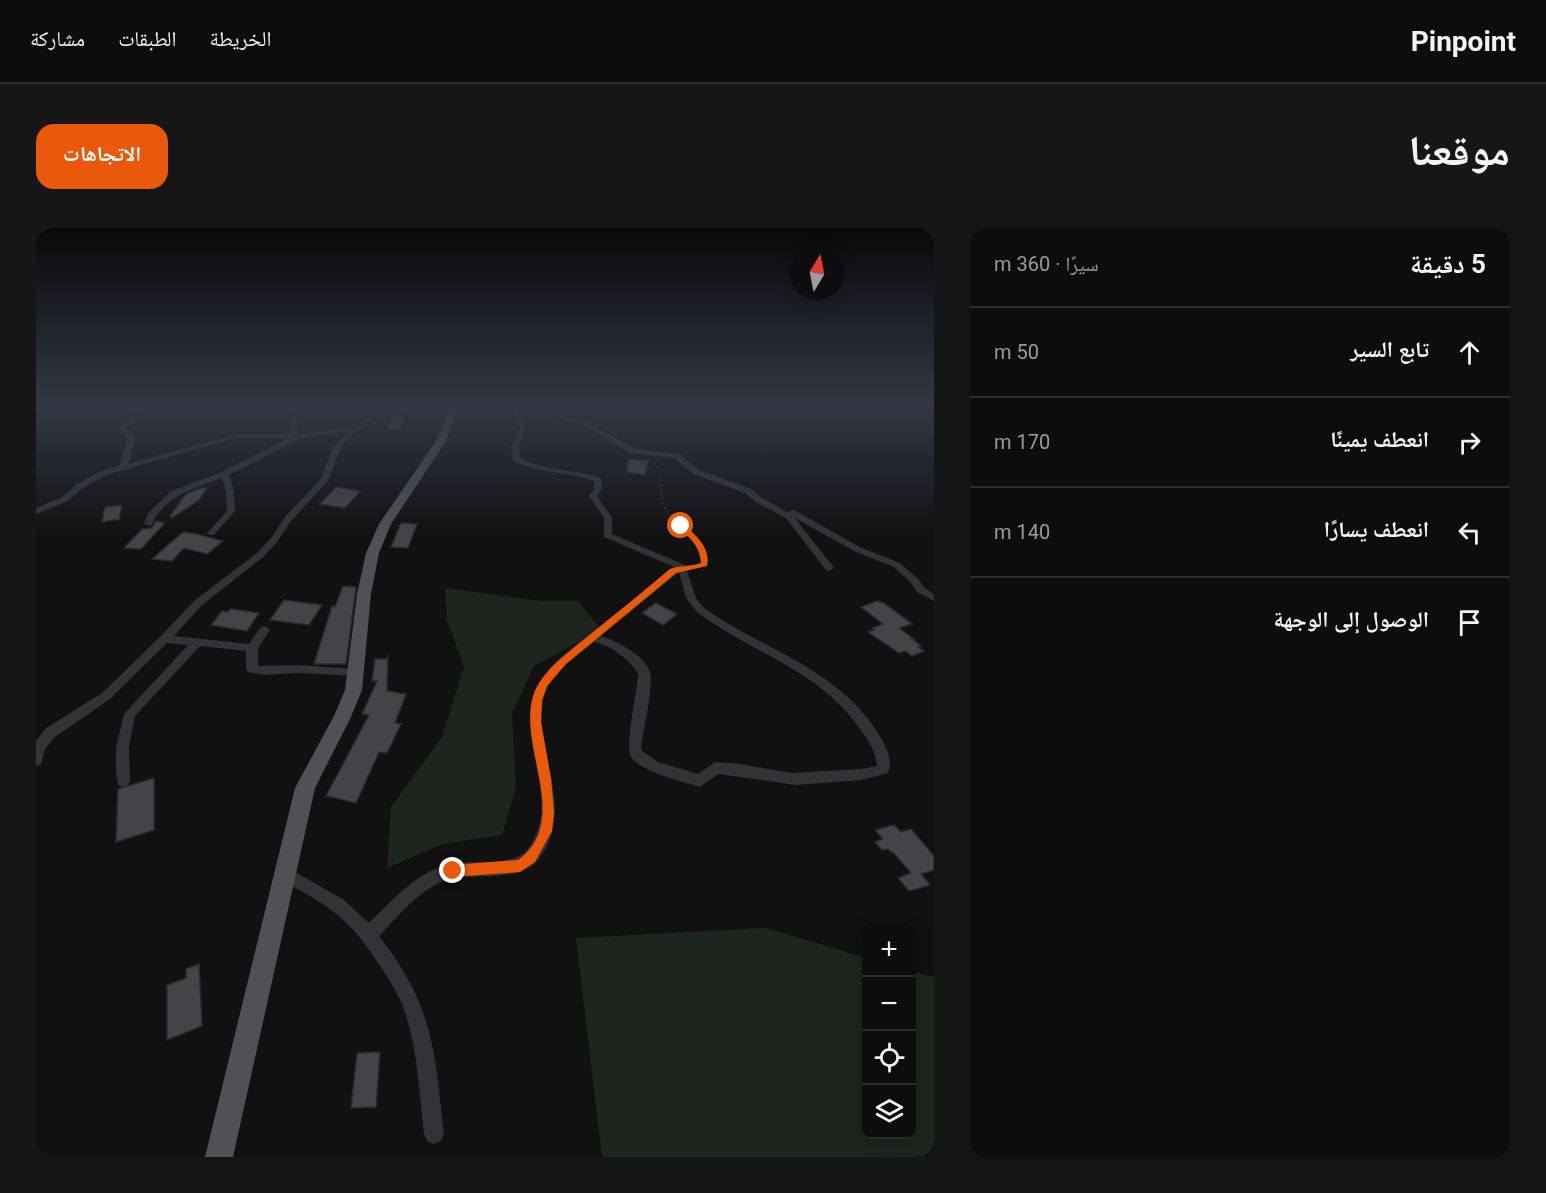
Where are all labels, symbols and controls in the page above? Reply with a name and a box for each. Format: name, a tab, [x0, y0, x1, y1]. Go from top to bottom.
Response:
text: Pinpoint	[1411, 25, 1516, 58]
text: مشاركة	[30, 27, 85, 51]
text: الطبقات	[118, 27, 177, 51]
text: الخريطة	[210, 27, 271, 51]
button: الاتجاهات	[36, 124, 168, 189]
text: موقعنا	[1409, 126, 1510, 175]
north arrow	[790, 246, 844, 300]
text: 5 دقيقة	[1410, 249, 1486, 279]
text: سيرًا · 360 m	[994, 252, 1099, 276]
icon: ahead	[1453, 336, 1486, 369]
text: تابع السير	[1350, 337, 1429, 362]
text: 50 m	[994, 340, 1039, 364]
icon: right	[1453, 426, 1486, 459]
text: انعطف يمينًا	[1330, 427, 1429, 452]
text: 170 m	[994, 430, 1050, 454]
route start	[667, 512, 693, 538]
icon: left	[1453, 516, 1486, 549]
text: انعطف يسارًا	[1324, 517, 1429, 542]
text: 140 m	[994, 520, 1050, 544]
icon: arrive	[1453, 606, 1486, 639]
text: الوصول إلى الوجهة	[1273, 607, 1429, 632]
route end	[439, 857, 465, 883]
map controls	[862, 923, 916, 1139]
button: +	[862, 923, 916, 977]
button: −	[862, 977, 916, 1031]
button: locate	[862, 1031, 916, 1085]
button: layers	[862, 1085, 916, 1139]

